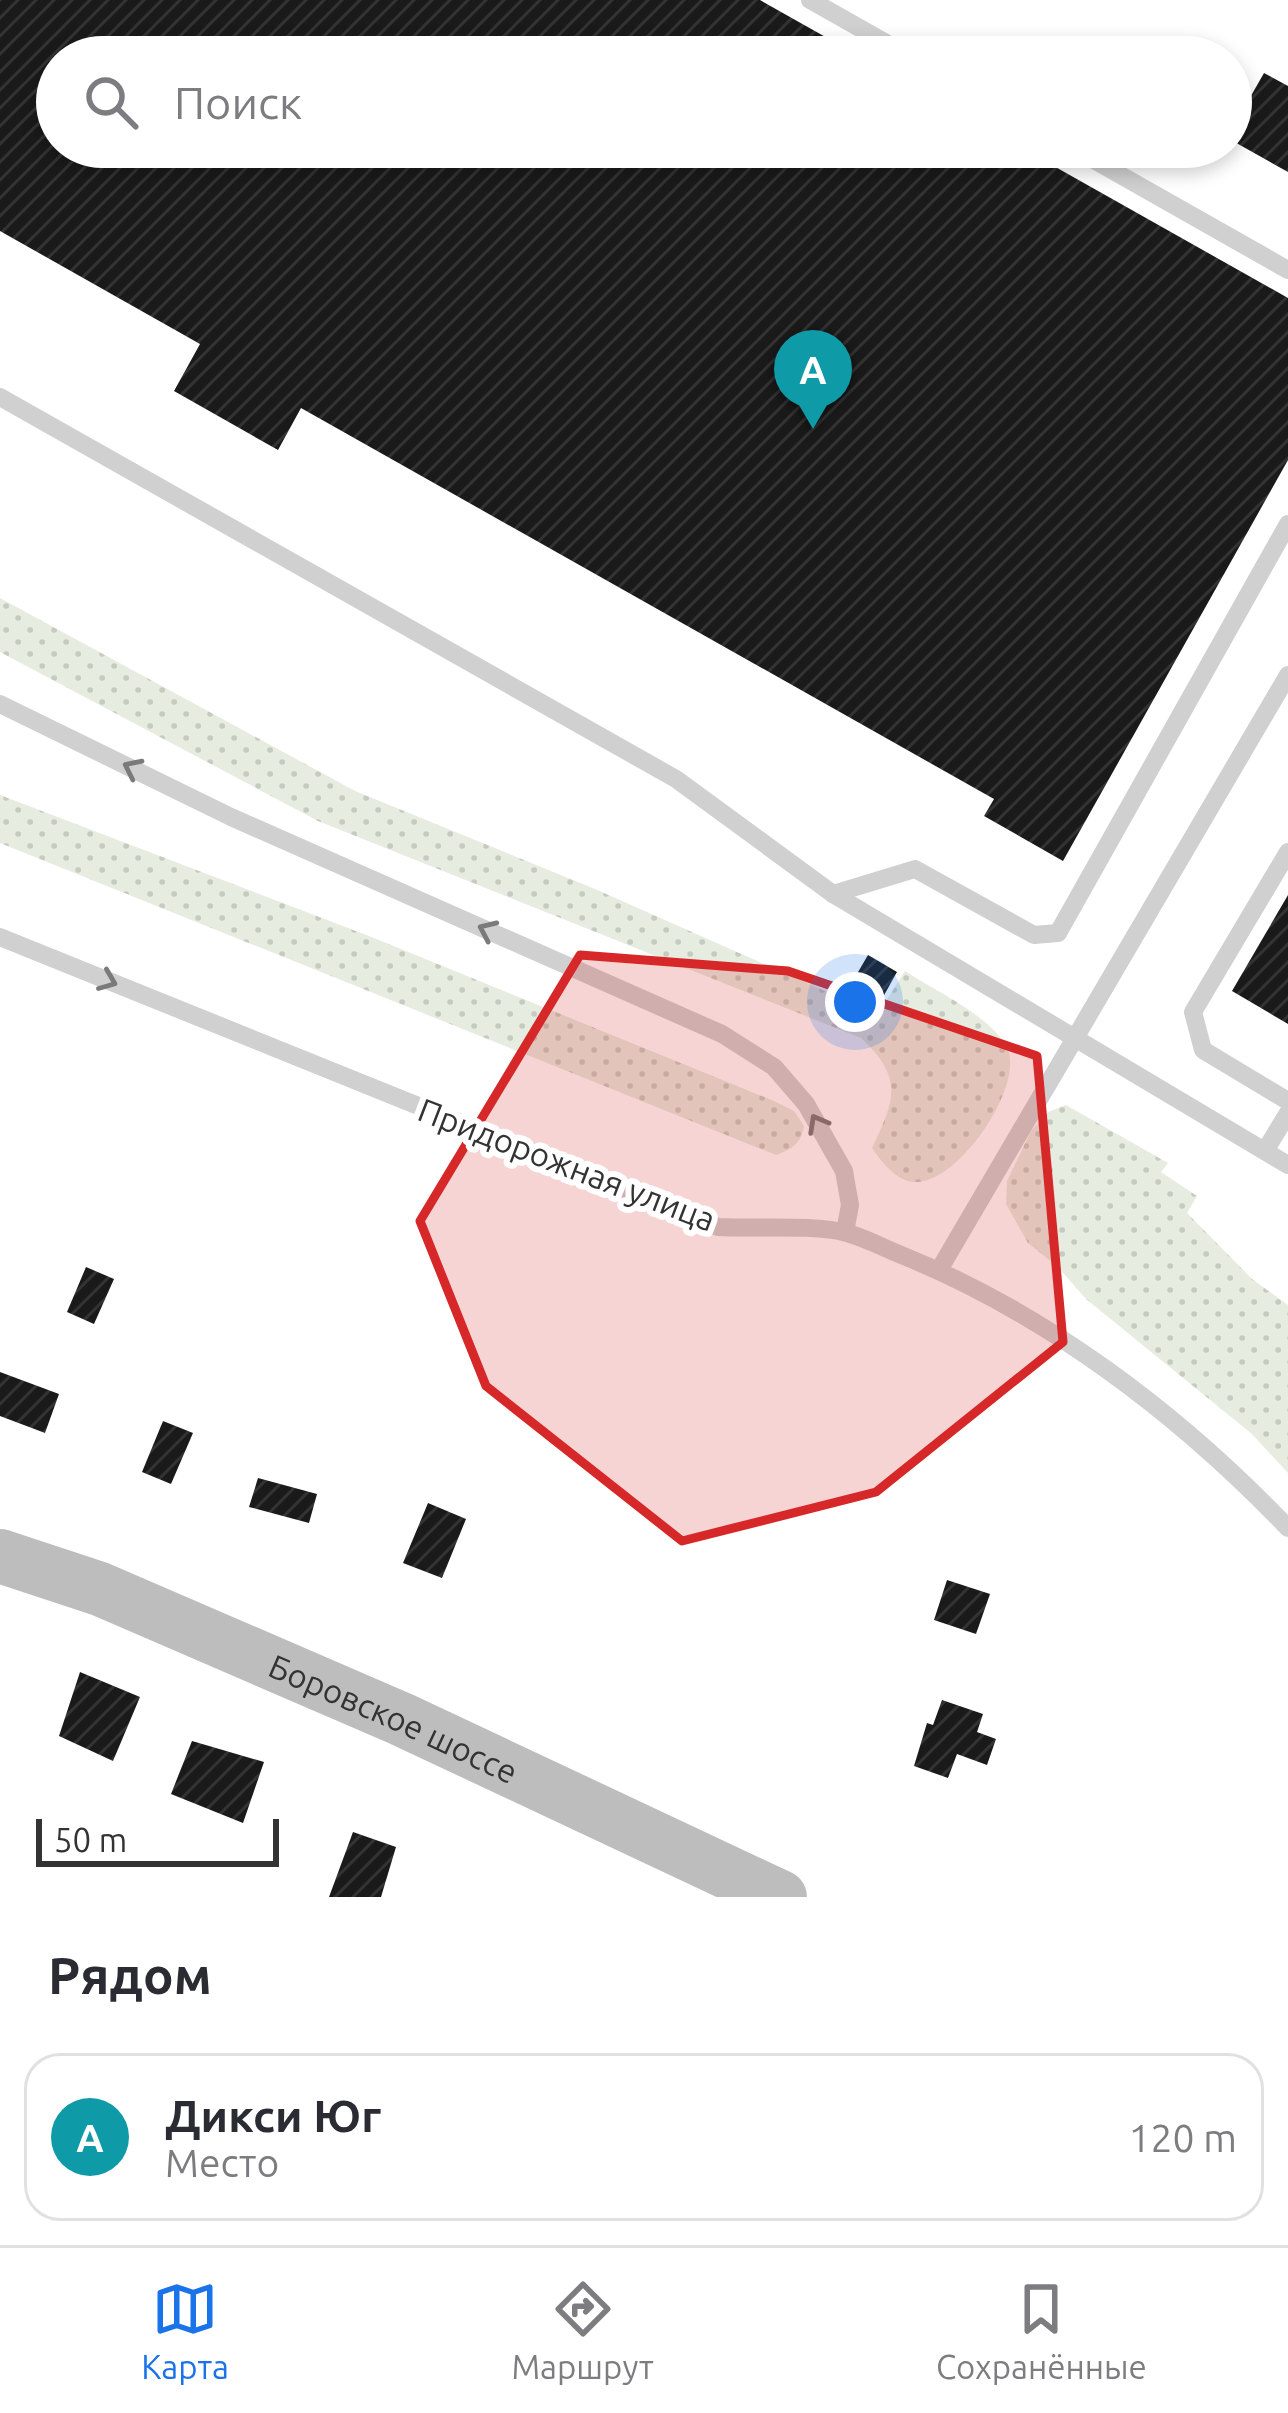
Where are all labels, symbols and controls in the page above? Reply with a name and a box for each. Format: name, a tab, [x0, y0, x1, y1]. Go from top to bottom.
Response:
search box	[36, 36, 1252, 168]
icon: search	[78, 69, 144, 135]
text: Поиск	[174, 77, 302, 128]
pin: A	[774, 330, 852, 429]
one-way arrow	[123, 759, 144, 783]
one-way arrow	[477, 920, 499, 944]
one-way arrow	[97, 966, 118, 991]
your location	[825, 972, 885, 1032]
street label: Придорожная улица	[413, 1090, 721, 1238]
one-way arrow	[808, 1114, 831, 1136]
street label: Боровское шоссе	[264, 1646, 524, 1790]
scale bar	[36, 1813, 279, 1866]
text: 50 m	[54, 1821, 127, 1858]
text: Рядом	[48, 1946, 212, 2004]
text: Дикси Юг	[165, 2090, 381, 2141]
text: A	[76, 2116, 104, 2159]
text: 120 m	[1128, 2116, 1237, 2159]
text: Место	[165, 2141, 279, 2184]
tab: Карта	[141, 2276, 229, 2385]
tab: Маршрут	[511, 2276, 654, 2385]
tab: Сохранённые	[936, 2276, 1147, 2385]

